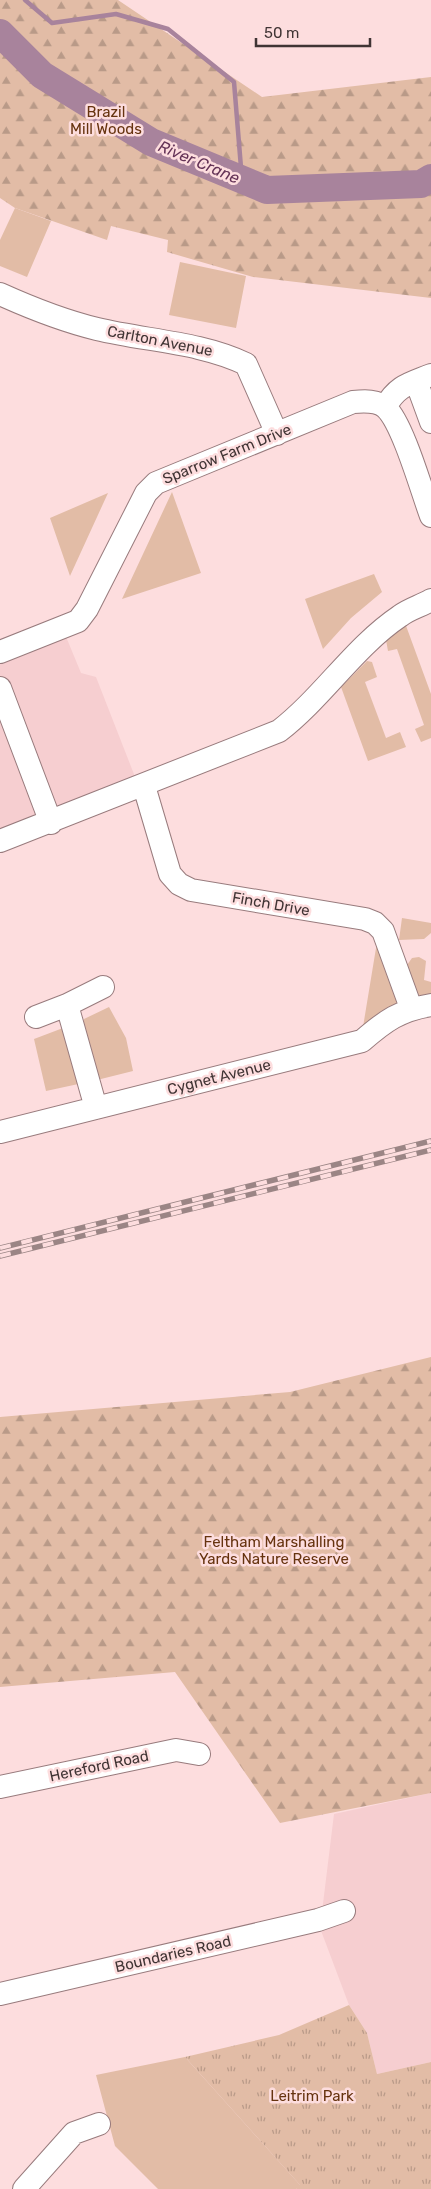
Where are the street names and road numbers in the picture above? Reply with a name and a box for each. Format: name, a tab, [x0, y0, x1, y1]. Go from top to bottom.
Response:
street label: Carlton Avenue	[106, 322, 214, 360]
street label: Sparrow Farm Drive	[160, 420, 294, 488]
street label: Finch Drive	[231, 888, 311, 920]
street label: Cygnet Avenue	[165, 1055, 273, 1099]
street label: Hereford Road	[48, 1747, 150, 1785]
street label: Boundaries Road	[113, 1932, 233, 1976]

